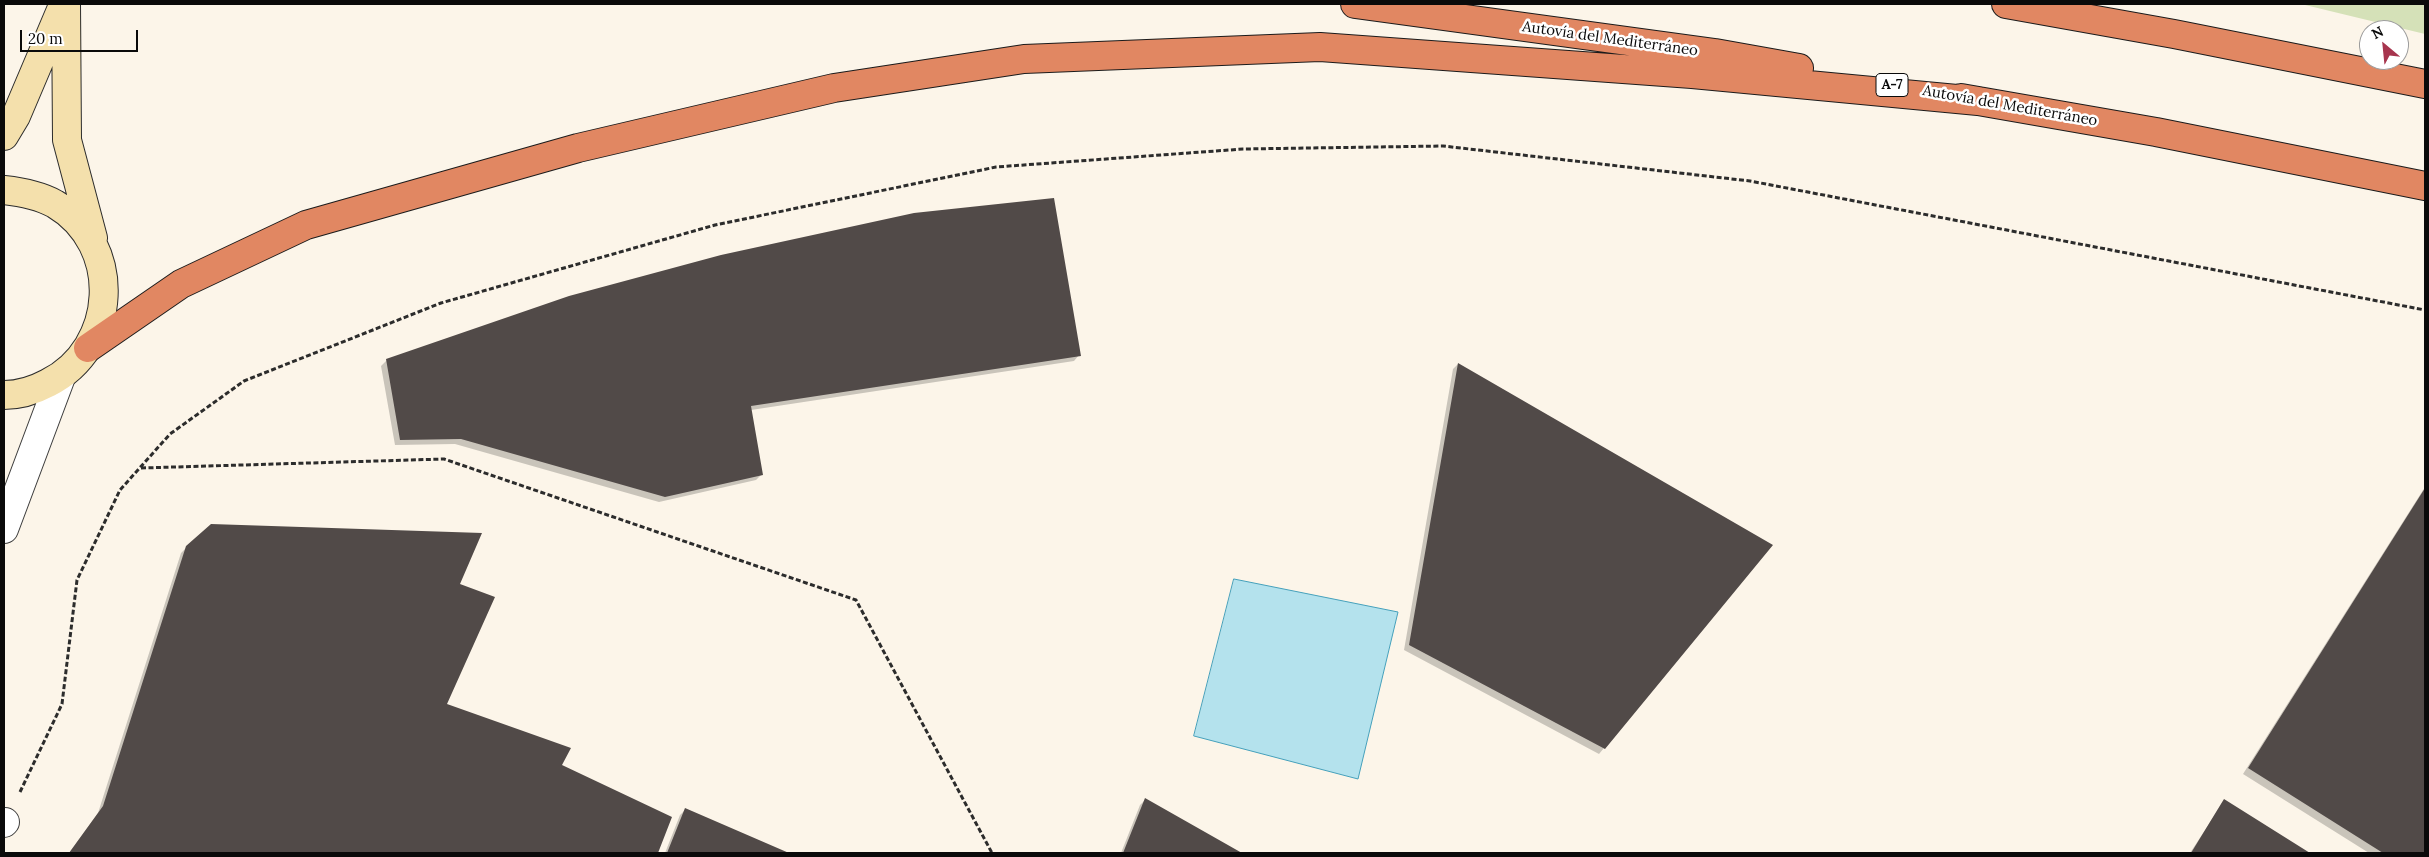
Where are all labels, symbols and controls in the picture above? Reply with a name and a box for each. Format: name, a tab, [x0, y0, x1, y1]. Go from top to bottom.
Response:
street label: Autovía del Mediterráneo	[1521, 18, 1699, 60]
scale bar	[22, 20, 140, 52]
north arrow	[2359, 20, 2409, 70]
text: N	[2368, 22, 2386, 43]
text: 20 m	[28, 29, 63, 48]
road number: A-7	[1876, 74, 1908, 96]
street label: Autovía del Mediterráneo	[1921, 82, 2099, 130]

